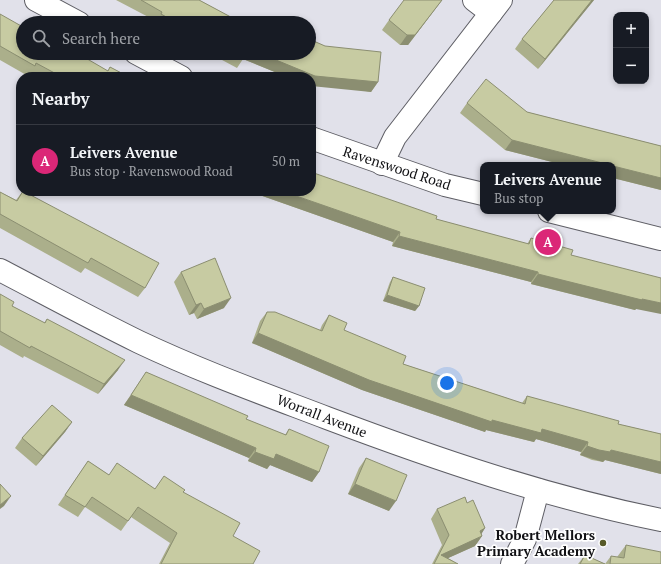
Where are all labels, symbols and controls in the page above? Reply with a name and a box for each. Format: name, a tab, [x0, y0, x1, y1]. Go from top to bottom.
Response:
map controls	[613, 12, 649, 84]
button: +	[613, 12, 649, 48]
search box	[16, 16, 316, 60]
icon: search	[30, 27, 52, 49]
text: Search here	[62, 28, 140, 48]
button: −	[613, 48, 649, 84]
text: Nearby	[32, 87, 90, 110]
street label: Ravenswood Road	[341, 141, 454, 194]
text: Leivers Avenue	[70, 142, 178, 162]
text: A	[40, 152, 50, 170]
text: 50 m	[272, 152, 300, 170]
text: Bus stop · Ravenswood Road	[70, 162, 233, 180]
popup	[480, 162, 616, 214]
text: Leivers Avenue	[494, 169, 602, 189]
text: Bus stop	[494, 189, 543, 207]
pin: A	[535, 227, 561, 257]
your location	[437, 373, 457, 393]
street label: Worrall Avenue	[274, 390, 370, 441]
place label: Robert Mellors Primary Academy	[477, 525, 596, 560]
marker: Robert Mellors Primary Academy	[598, 538, 608, 548]

